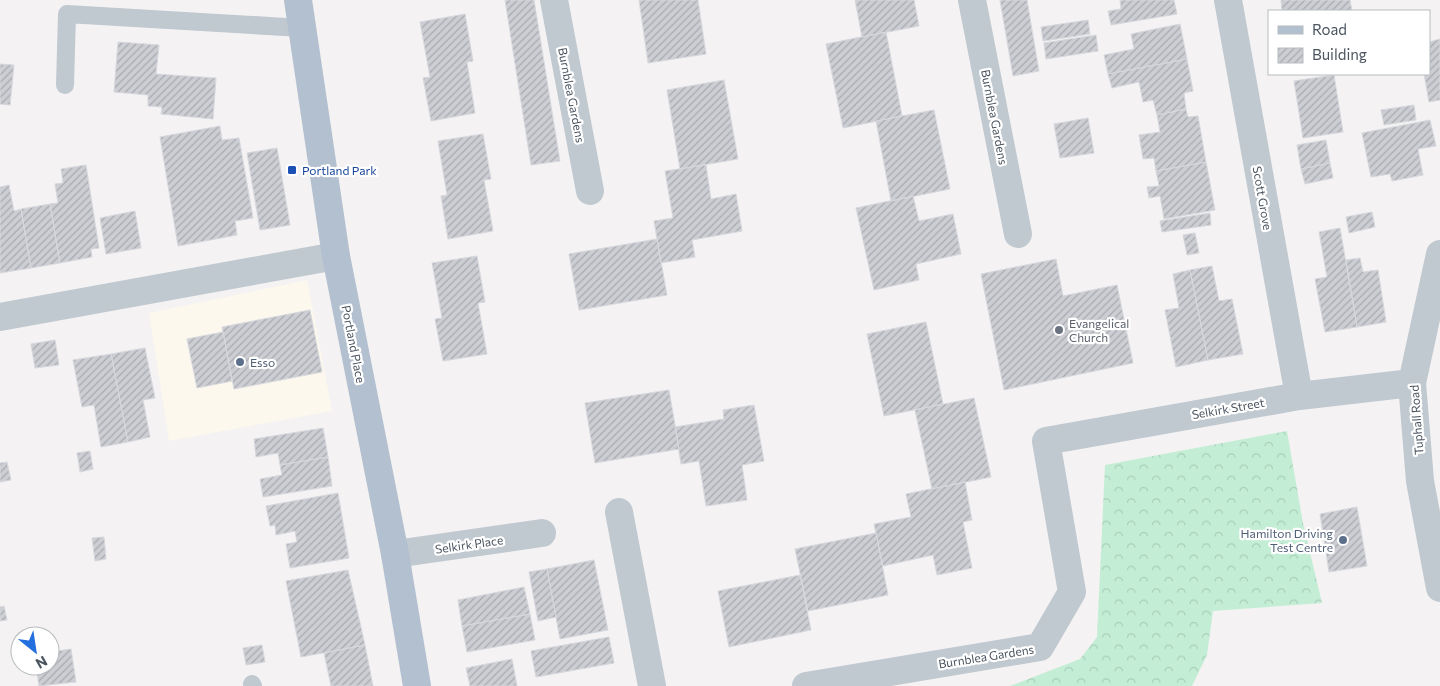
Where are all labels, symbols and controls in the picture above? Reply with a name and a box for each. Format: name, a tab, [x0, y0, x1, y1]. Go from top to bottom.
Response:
legend	[1268, 10, 1430, 75]
text: Road	[1312, 20, 1347, 38]
text: Building	[1312, 45, 1367, 63]
street label: Burnblea Gardens	[556, 46, 588, 144]
street label: Burnblea Gardens	[979, 68, 1011, 166]
place label: Portland Park	[302, 163, 377, 177]
marker: Portland Park	[286, 164, 298, 176]
street label: Scott Grove	[1250, 165, 1276, 231]
street label: Portland Place	[340, 304, 368, 384]
place label: Evangelical Church	[1069, 316, 1129, 344]
marker: Evangelical Church	[1053, 324, 1065, 336]
place label: Esso	[250, 355, 275, 369]
marker: Esso	[234, 356, 246, 368]
street label: Tuphall Road	[1407, 384, 1425, 455]
street label: Selkirk Street	[1191, 395, 1265, 421]
place label: Hamilton Driving Test Centre	[1241, 526, 1333, 554]
street label: Selkirk Place	[434, 532, 504, 556]
marker: Hamilton Driving Test Centre	[1337, 534, 1349, 546]
north arrow	[10, 626, 60, 676]
street label: Burnblea Gardens	[937, 642, 1035, 670]
text: N	[33, 653, 51, 673]

